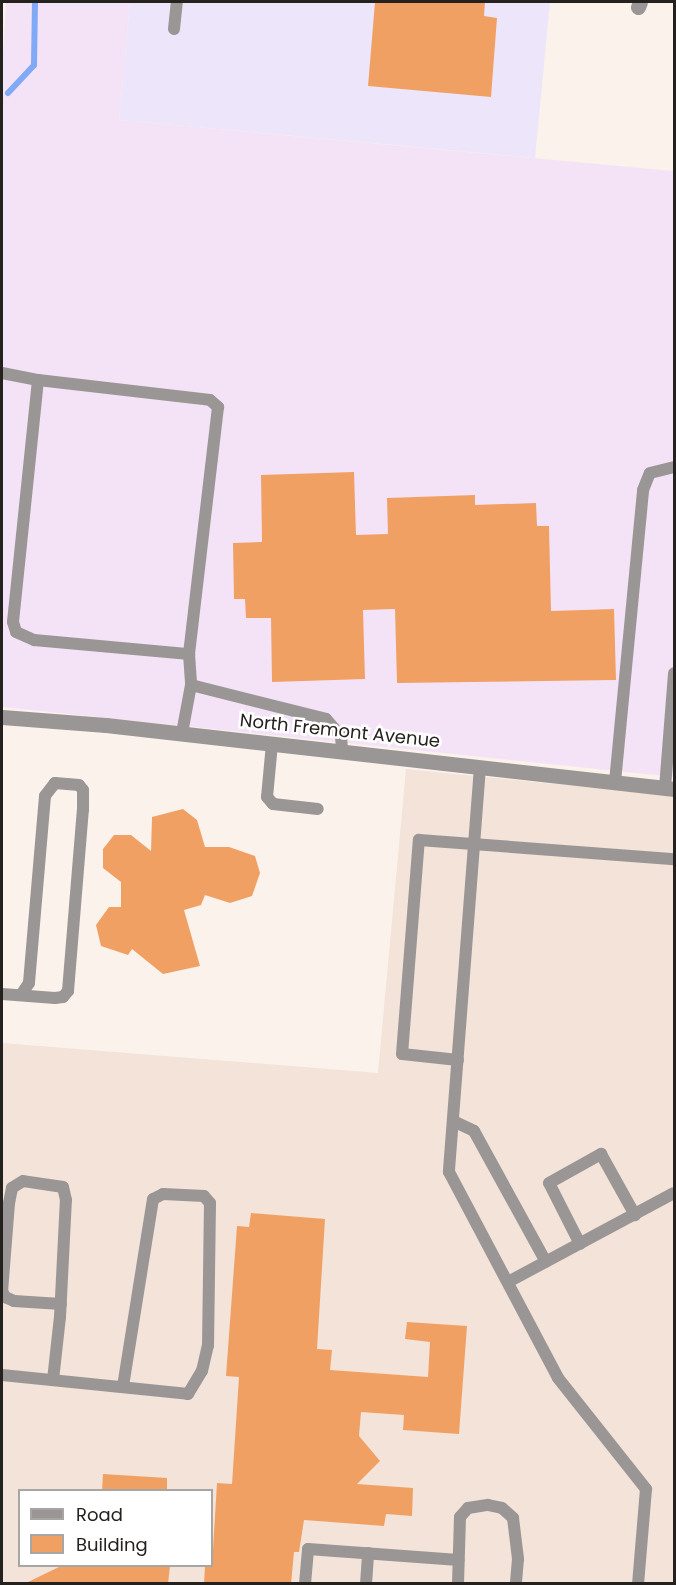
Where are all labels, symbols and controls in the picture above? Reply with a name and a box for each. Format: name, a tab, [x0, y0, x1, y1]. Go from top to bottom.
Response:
street label: North Fremont Avenue	[239, 710, 441, 752]
legend	[18, 1489, 213, 1567]
text: Road	[76, 1502, 123, 1527]
text: Building	[76, 1532, 148, 1557]

